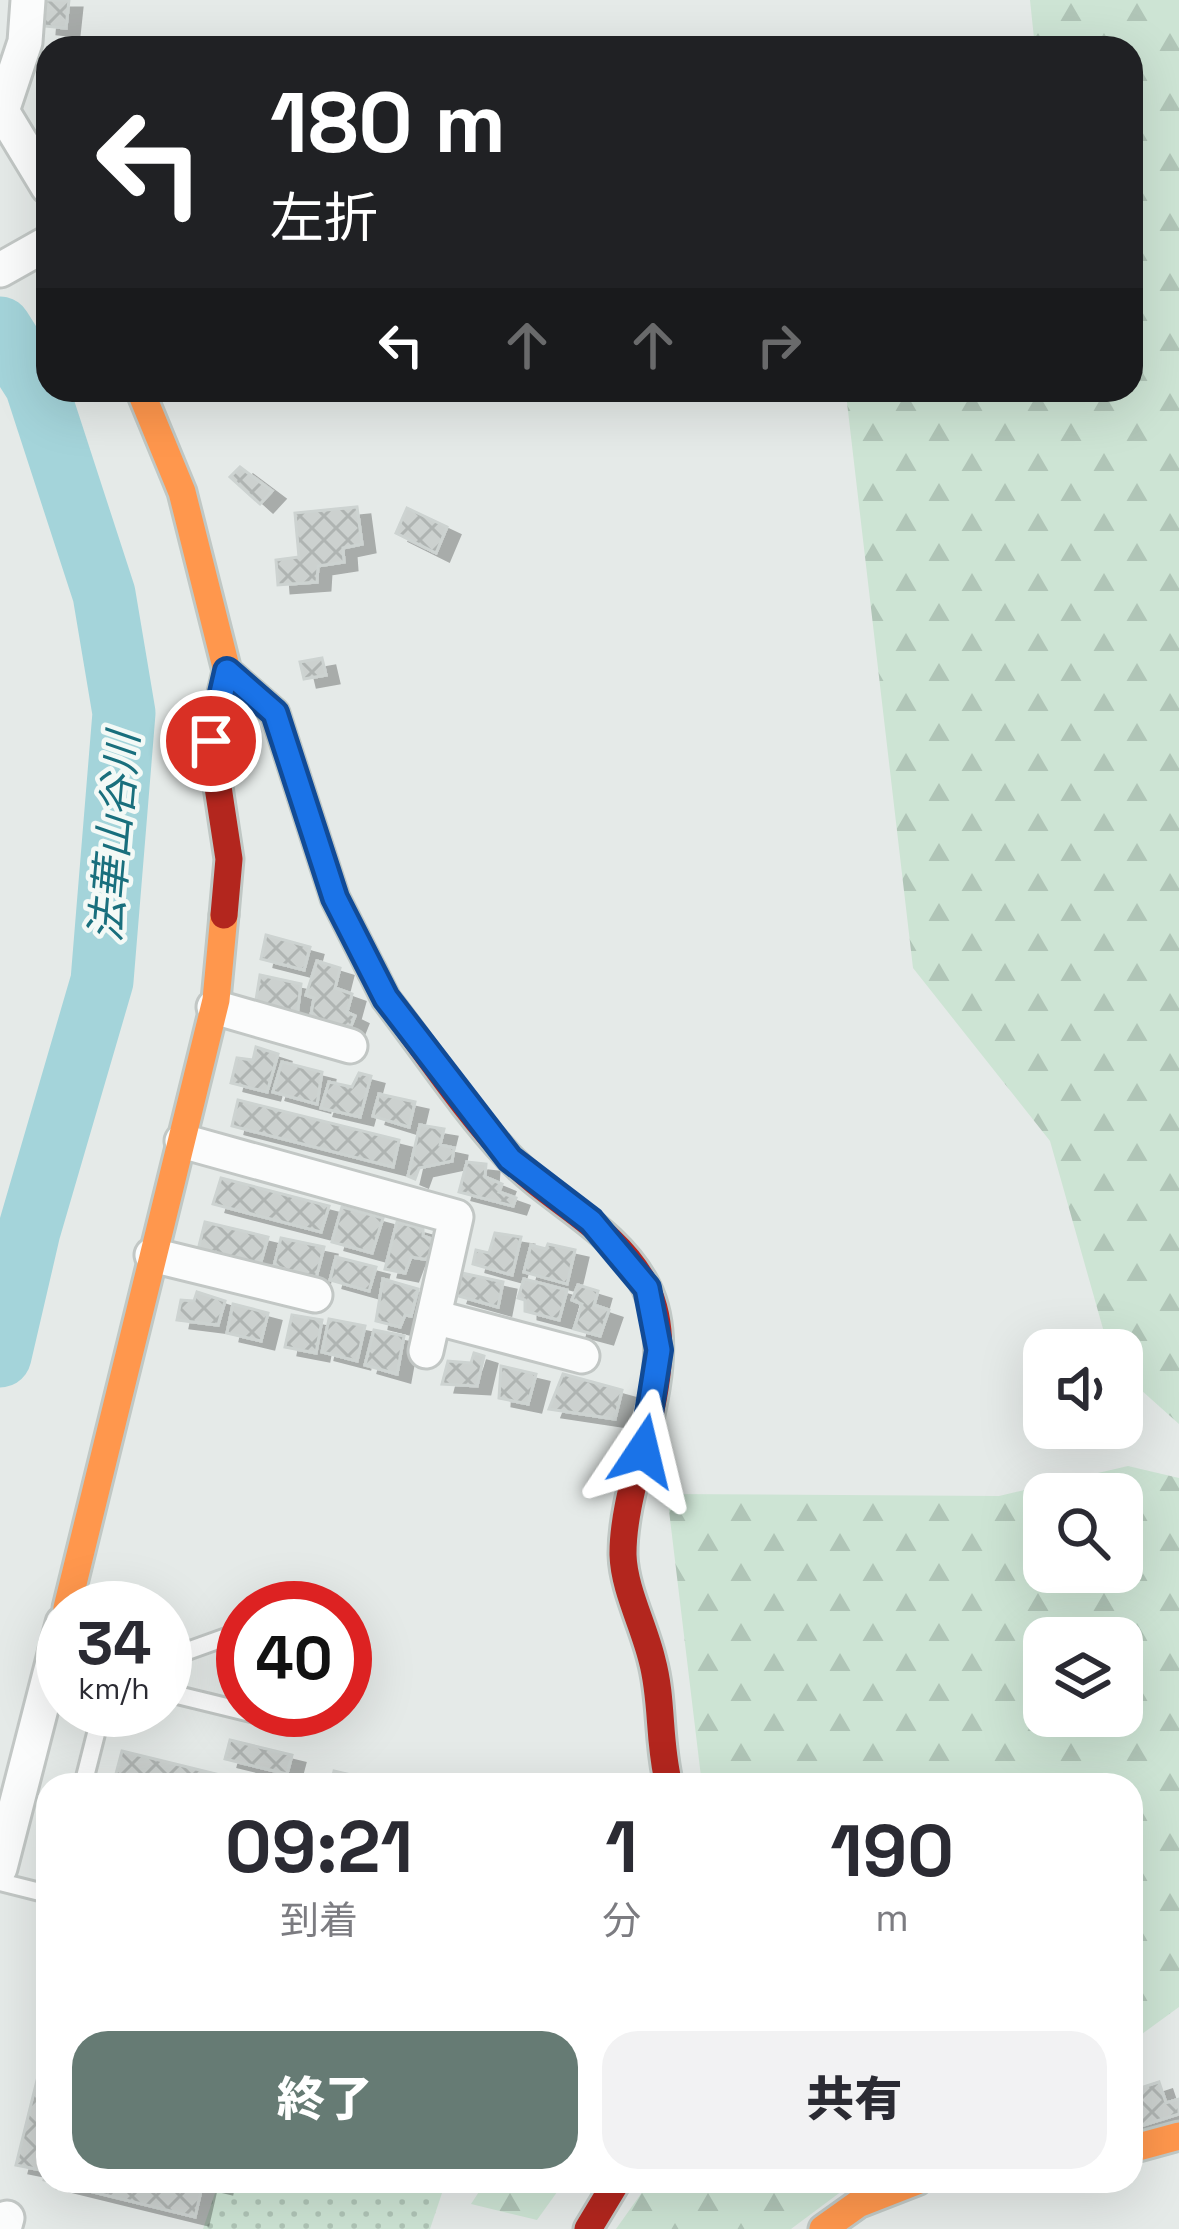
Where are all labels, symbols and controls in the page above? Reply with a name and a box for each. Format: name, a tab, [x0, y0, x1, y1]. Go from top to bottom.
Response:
text: 180 m	[270, 69, 506, 177]
icon: left	[72, 84, 228, 240]
text: 左折	[270, 184, 378, 253]
icon: left	[368, 312, 434, 378]
icon: ahead	[494, 312, 560, 378]
icon: ahead	[620, 312, 686, 378]
icon: right	[746, 312, 812, 378]
pin	[160, 690, 262, 792]
icon: arrive	[178, 708, 244, 774]
water label: 法華山谷川	[79, 726, 150, 944]
map controls	[1023, 1329, 1143, 1737]
button: sound	[1023, 1329, 1143, 1449]
position arrow	[580, 1388, 706, 1514]
button: search	[1023, 1473, 1143, 1593]
speed limit sign: 40	[216, 1581, 372, 1737]
text: 34	[77, 1605, 151, 1682]
button: layers	[1023, 1617, 1143, 1737]
text: km/h	[78, 1669, 150, 1708]
text: 09:21	[225, 1801, 413, 1893]
text: 1	[605, 1801, 638, 1893]
text: 190	[830, 1805, 954, 1897]
text: m	[875, 1893, 909, 1942]
text: 到着	[280, 1896, 358, 1945]
text: 分	[602, 1896, 641, 1945]
button: 終了	[72, 2031, 578, 2169]
button: 共有	[602, 2031, 1107, 2169]

